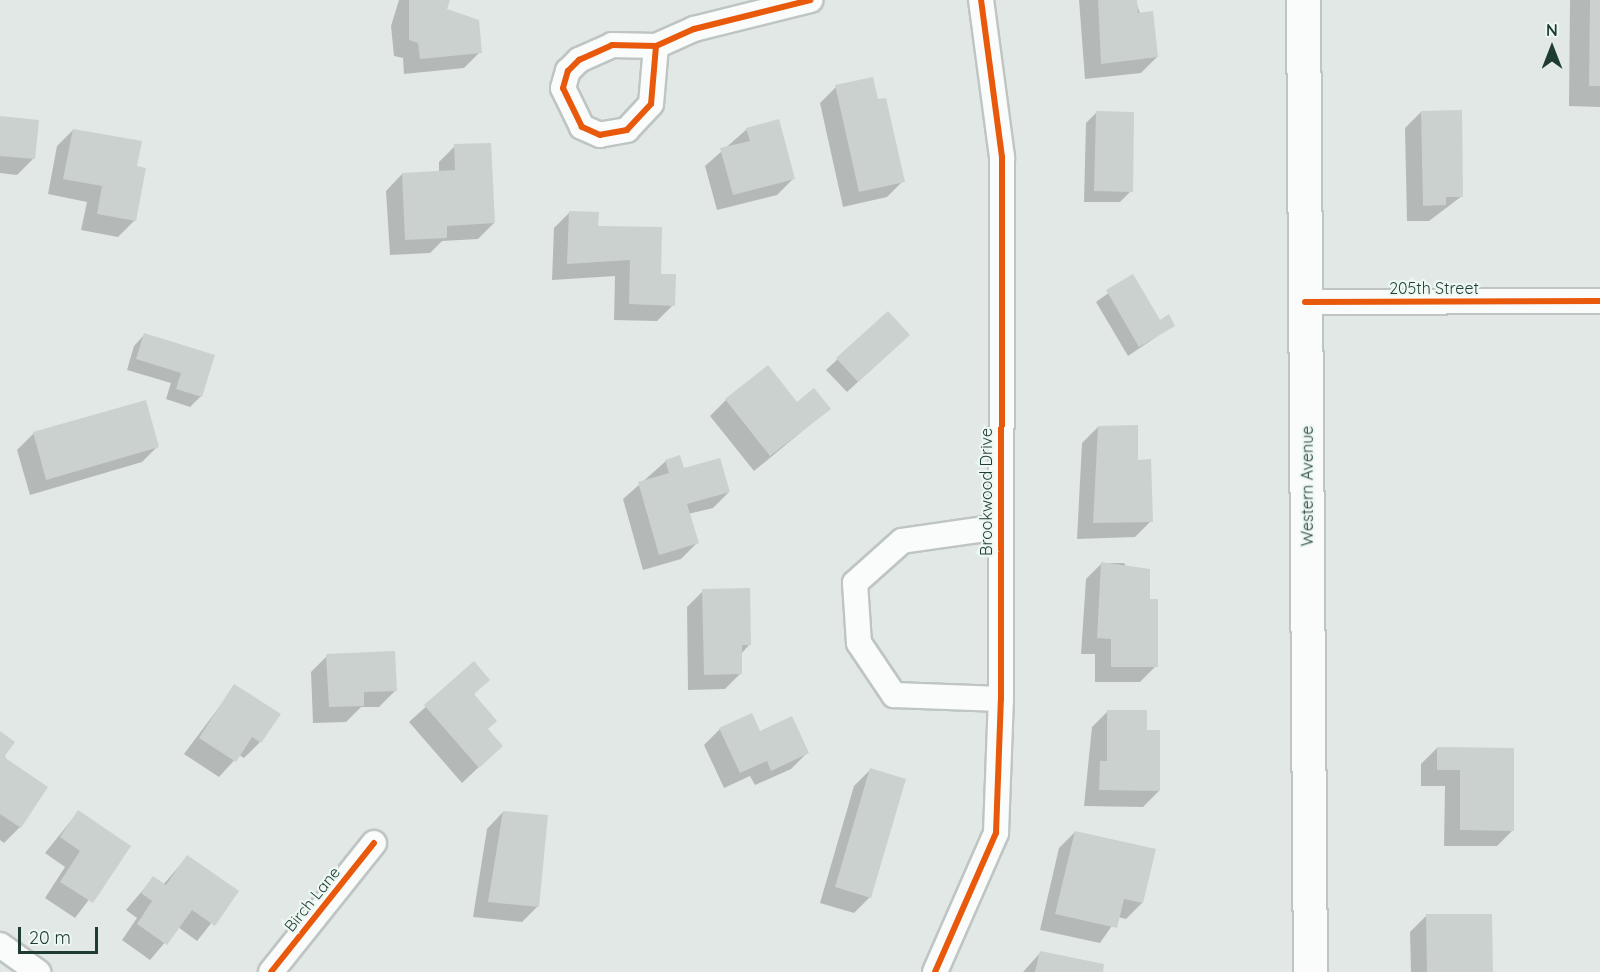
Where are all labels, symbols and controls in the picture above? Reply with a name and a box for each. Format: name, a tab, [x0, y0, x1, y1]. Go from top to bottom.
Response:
north arrow	[1522, 18, 1582, 78]
text: N	[1546, 20, 1558, 40]
street label: 205th Street	[1389, 278, 1479, 298]
street label: Western Avenue	[1297, 426, 1317, 546]
street label: Brookwood Drive	[976, 428, 996, 556]
street label: Birch Lane	[280, 863, 344, 935]
scale bar	[21, 915, 100, 953]
text: 20 m	[29, 926, 71, 949]

